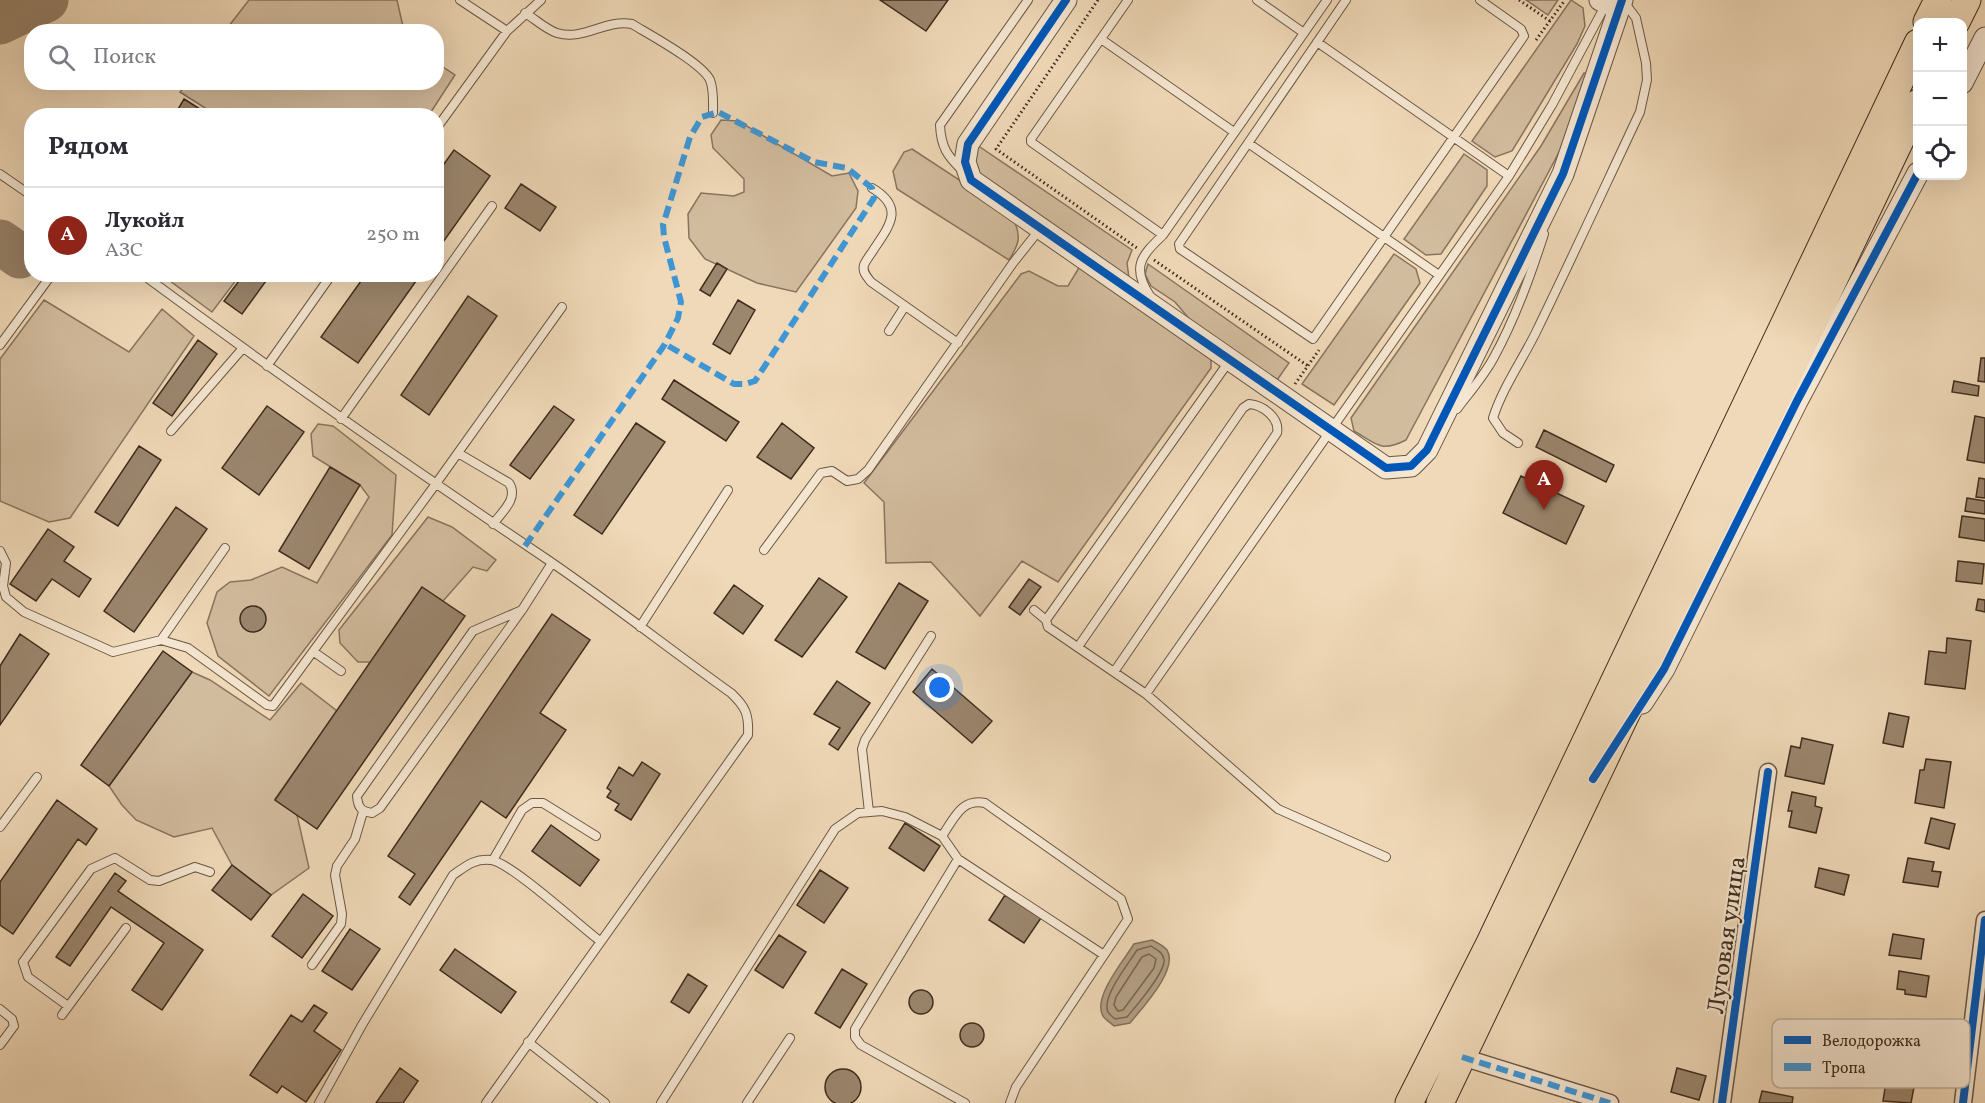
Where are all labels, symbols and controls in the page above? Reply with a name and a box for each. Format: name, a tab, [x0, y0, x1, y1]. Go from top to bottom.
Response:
map controls	[1913, 18, 1967, 180]
button: +	[1913, 18, 1967, 72]
search box	[24, 24, 444, 90]
icon: search	[45, 41, 78, 74]
text: Поиск	[93, 42, 156, 73]
button: −	[1913, 72, 1967, 126]
button: locate	[1913, 126, 1967, 180]
text: Рядом	[48, 129, 128, 165]
text: Лукойл	[105, 206, 184, 237]
text: A	[60, 221, 75, 249]
text: 250 m	[366, 221, 420, 249]
text: АЗС	[105, 237, 143, 265]
pin: A	[1524, 460, 1564, 510]
your location	[925, 673, 954, 702]
street label: Луговая улица	[1700, 854, 1756, 1016]
legend	[1772, 1019, 1970, 1088]
text: Велодорожка	[1822, 1031, 1921, 1053]
text: Тропа	[1822, 1058, 1866, 1080]

